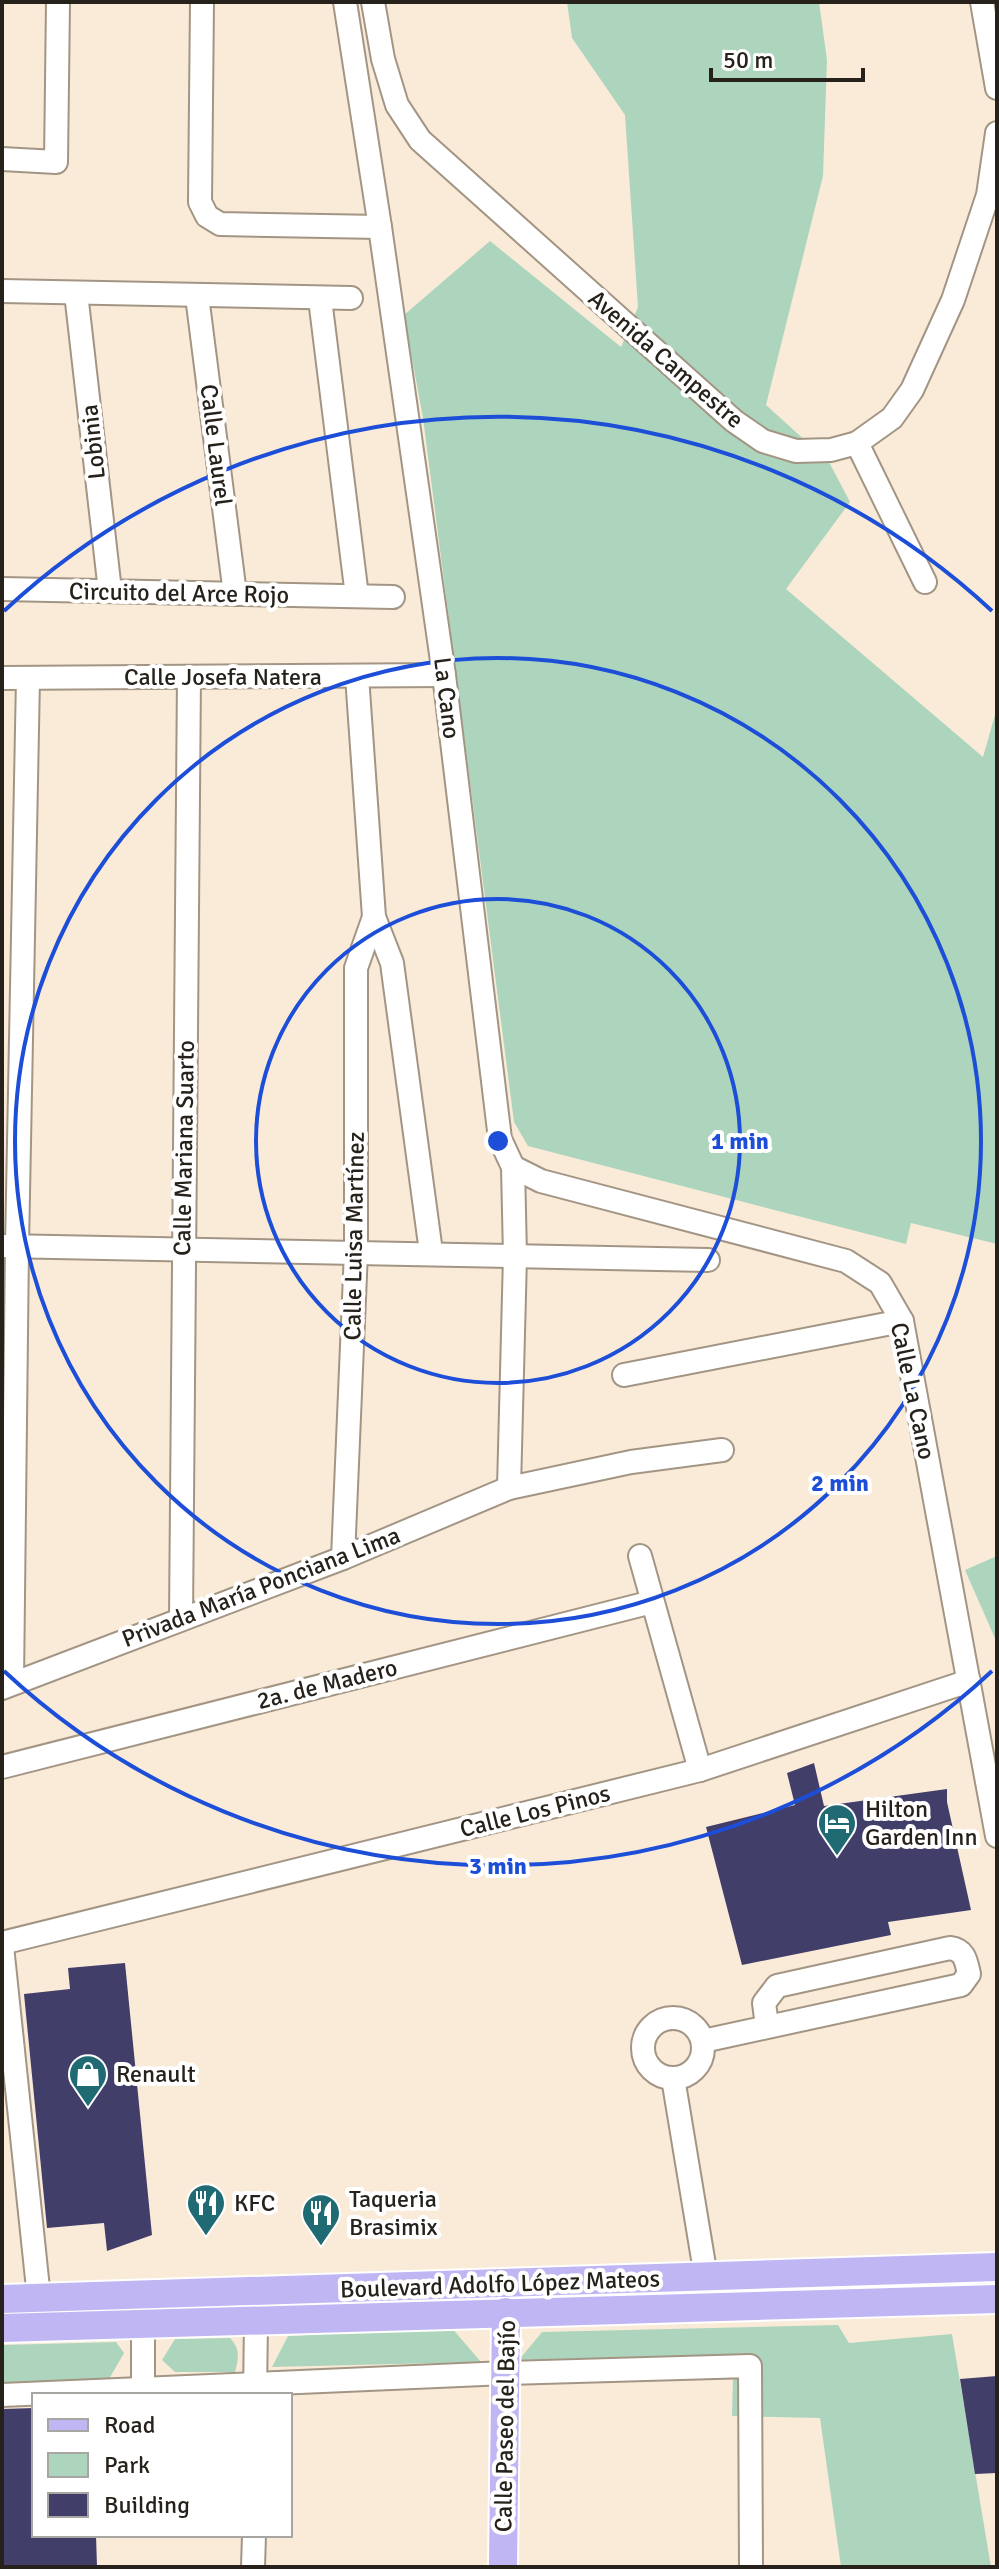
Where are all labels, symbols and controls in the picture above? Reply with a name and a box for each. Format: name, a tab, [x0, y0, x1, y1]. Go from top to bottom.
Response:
scale bar	[711, 32, 863, 82]
text: 50 m	[723, 45, 773, 75]
street label: Avenida Campestre	[582, 283, 750, 435]
street label: Calle Laurel	[194, 382, 238, 508]
street label: Lobinia	[74, 403, 112, 481]
street label: Circuito del Arce Rojo	[69, 576, 289, 610]
street label: La Cano	[427, 656, 467, 740]
street label: Calle Josefa Natera	[124, 662, 322, 692]
street label: Calle Mariana Suarto	[167, 1040, 201, 1256]
text: 1 min	[711, 1126, 769, 1156]
centre of rings	[484, 1127, 512, 1155]
street label: Calle Luisa Martínez	[337, 1131, 371, 1341]
street label: Calle La Cano	[884, 1320, 942, 1462]
text: 2 min	[811, 1468, 869, 1498]
street label: Privada María Ponciana Lima	[118, 1520, 404, 1654]
street label: 2a. de Madero	[254, 1652, 400, 1716]
street label: Calle Los Pinos	[457, 1778, 613, 1844]
place label: Hilton Garden Inn	[865, 1794, 978, 1852]
hotel icon: Hilton Garden Inn	[816, 1802, 858, 1857]
text: 3 min	[469, 1851, 527, 1881]
shop icon: Renault	[67, 2053, 109, 2108]
place label: Renault	[116, 2059, 196, 2089]
restaurant icon: KFC	[185, 2182, 227, 2237]
place label: Taqueria Brasimix	[349, 2184, 438, 2242]
place label: KFC	[234, 2188, 275, 2218]
restaurant icon: Taqueria Brasimix	[300, 2192, 342, 2247]
street label: Boulevard Adolfo López Mateos	[340, 2263, 660, 2305]
street label: Calle Paseo del Bajío	[488, 2320, 522, 2532]
legend	[32, 2393, 292, 2537]
text: Road	[104, 2410, 155, 2440]
text: Park	[104, 2450, 150, 2480]
text: Building	[104, 2490, 190, 2520]

